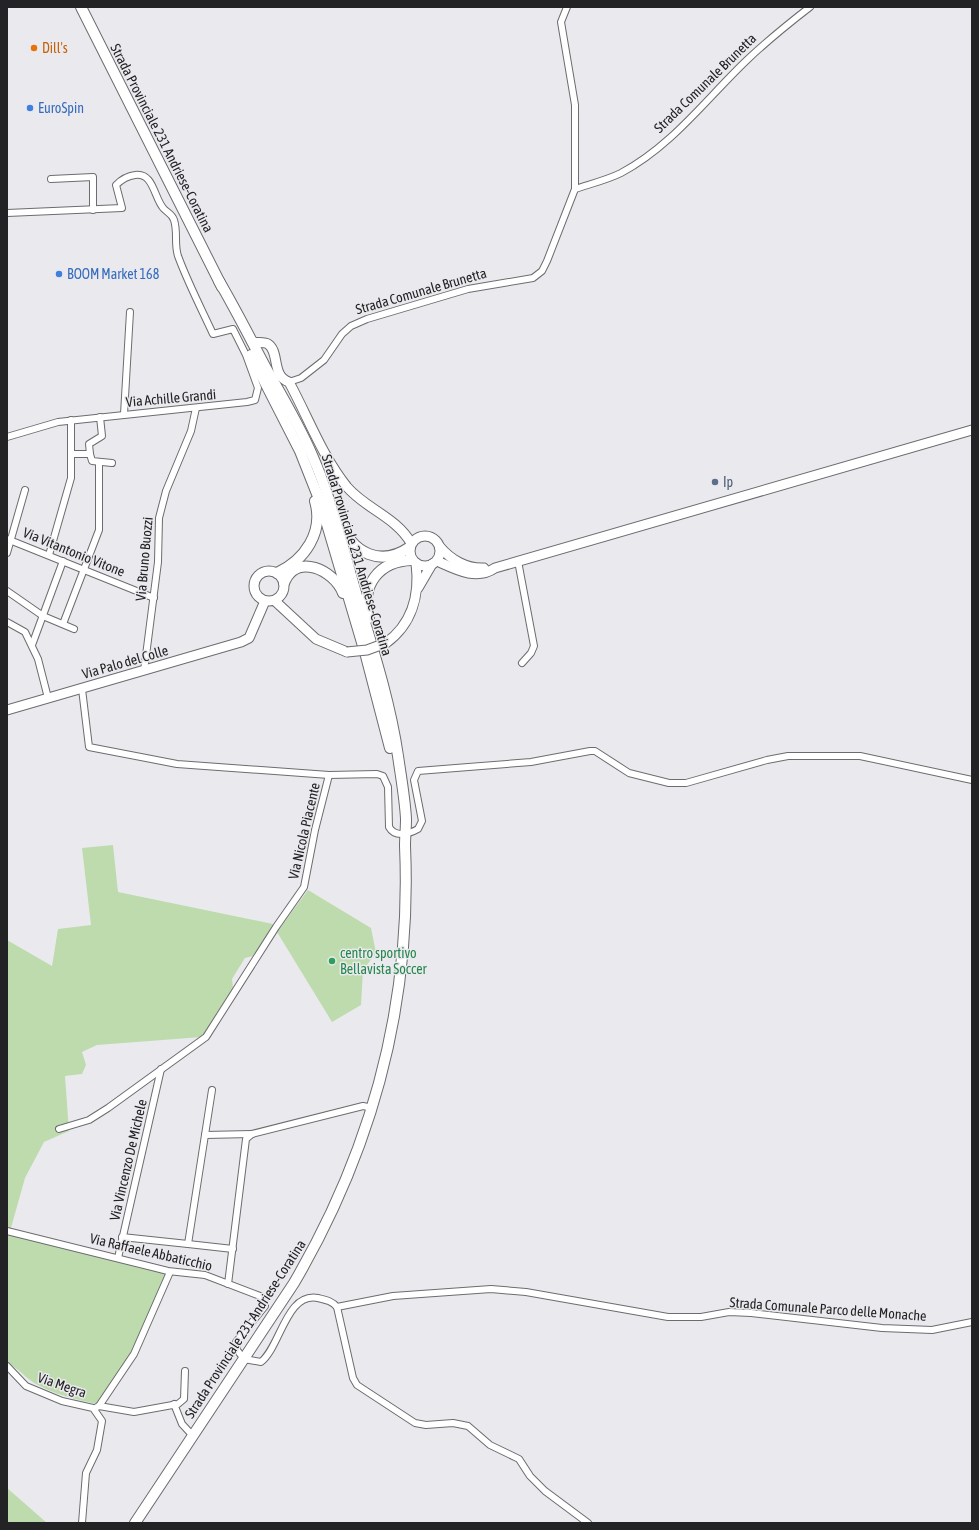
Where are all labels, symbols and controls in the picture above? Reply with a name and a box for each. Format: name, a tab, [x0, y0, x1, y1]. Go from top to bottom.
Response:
street label: Strada Comunale Brunetta	[651, 30, 759, 136]
place label: Dill's	[42, 40, 68, 56]
street label: Strada Provinciale 231 Andriese-Coratina	[107, 41, 217, 235]
marker: Dill's	[29, 43, 39, 53]
place label: EuroSpin	[38, 100, 84, 116]
marker: EuroSpin	[25, 103, 35, 113]
street label: Strada Comunale Brunetta	[354, 265, 488, 317]
place label: BOOM Market 168	[67, 266, 160, 282]
marker: BOOM Market 168	[54, 269, 64, 279]
street label: Via Achille Grandi	[125, 386, 217, 410]
street label: Strada Provinciale 231 Andriese-Coratina	[319, 452, 395, 658]
place label: Ip	[723, 474, 734, 490]
marker: Ip	[710, 477, 720, 487]
street label: Via Bruno Buozzi	[132, 516, 156, 602]
street label: Via Vitantonio Vitone	[21, 524, 127, 580]
street label: Via Palo del Colle	[80, 642, 170, 682]
street label: Via Nicola Piacente	[285, 781, 323, 881]
place label: centro sportivo Bellavista Soccer	[340, 945, 427, 977]
marker: centro sportivo Bellavista Soccer	[327, 956, 337, 966]
street label: Via Vincenzo De Michele	[106, 1098, 150, 1222]
street label: Via Raffaele Abbaticchio	[88, 1230, 214, 1274]
street label: Strada Provinciale 231 Andriese-Coratina	[181, 1237, 309, 1421]
street label: Strada Comunale Parco delle Monache	[729, 1294, 927, 1324]
street label: Via Megra	[35, 1369, 89, 1401]

